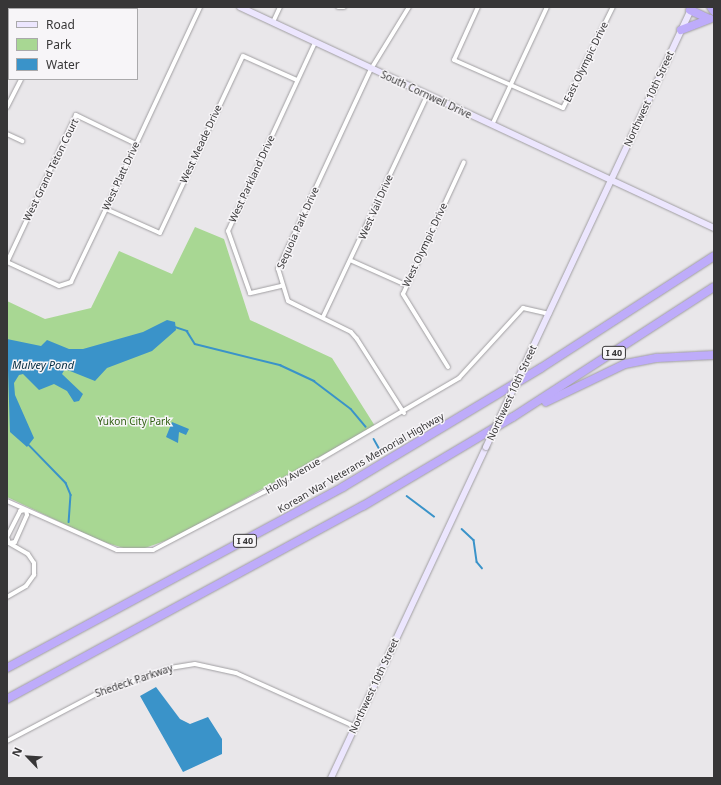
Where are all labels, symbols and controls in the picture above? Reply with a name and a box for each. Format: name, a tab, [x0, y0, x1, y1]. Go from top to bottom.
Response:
legend	[8, 8, 138, 80]
text: Road	[46, 16, 75, 33]
street label: East Olympic Drive	[561, 20, 611, 104]
text: Park	[46, 36, 71, 53]
street label: Northwest 10th Street	[622, 49, 676, 149]
text: Water	[46, 56, 80, 73]
street label: South Cornwell Drive	[379, 69, 473, 121]
street label: West Meade Drive	[178, 103, 224, 185]
street label: West Grand Teton Court	[21, 117, 81, 223]
street label: West Parkland Drive	[227, 134, 277, 224]
street label: West Platt Drive	[100, 140, 142, 212]
street label: West Vail Drive	[356, 173, 396, 241]
street label: Sequoia Park Drive	[274, 185, 322, 271]
street label: West Olympic Drive	[400, 201, 450, 289]
street label: Northwest 10th Street	[485, 343, 539, 443]
road number: I 40	[601, 346, 627, 360]
water label: Mulvey Pond	[12, 358, 74, 372]
street label: Korean War Veterans Memorial Highway	[276, 410, 446, 516]
park label: Yukon City Park	[97, 416, 171, 428]
street label: Holly Avenue	[263, 455, 323, 497]
road number: I 40	[232, 534, 258, 548]
street label: Northwest 10th Street	[347, 636, 401, 736]
street label: Shedeck Parkway	[93, 662, 175, 700]
north arrow	[8, 737, 48, 777]
text: N	[8, 744, 25, 759]

